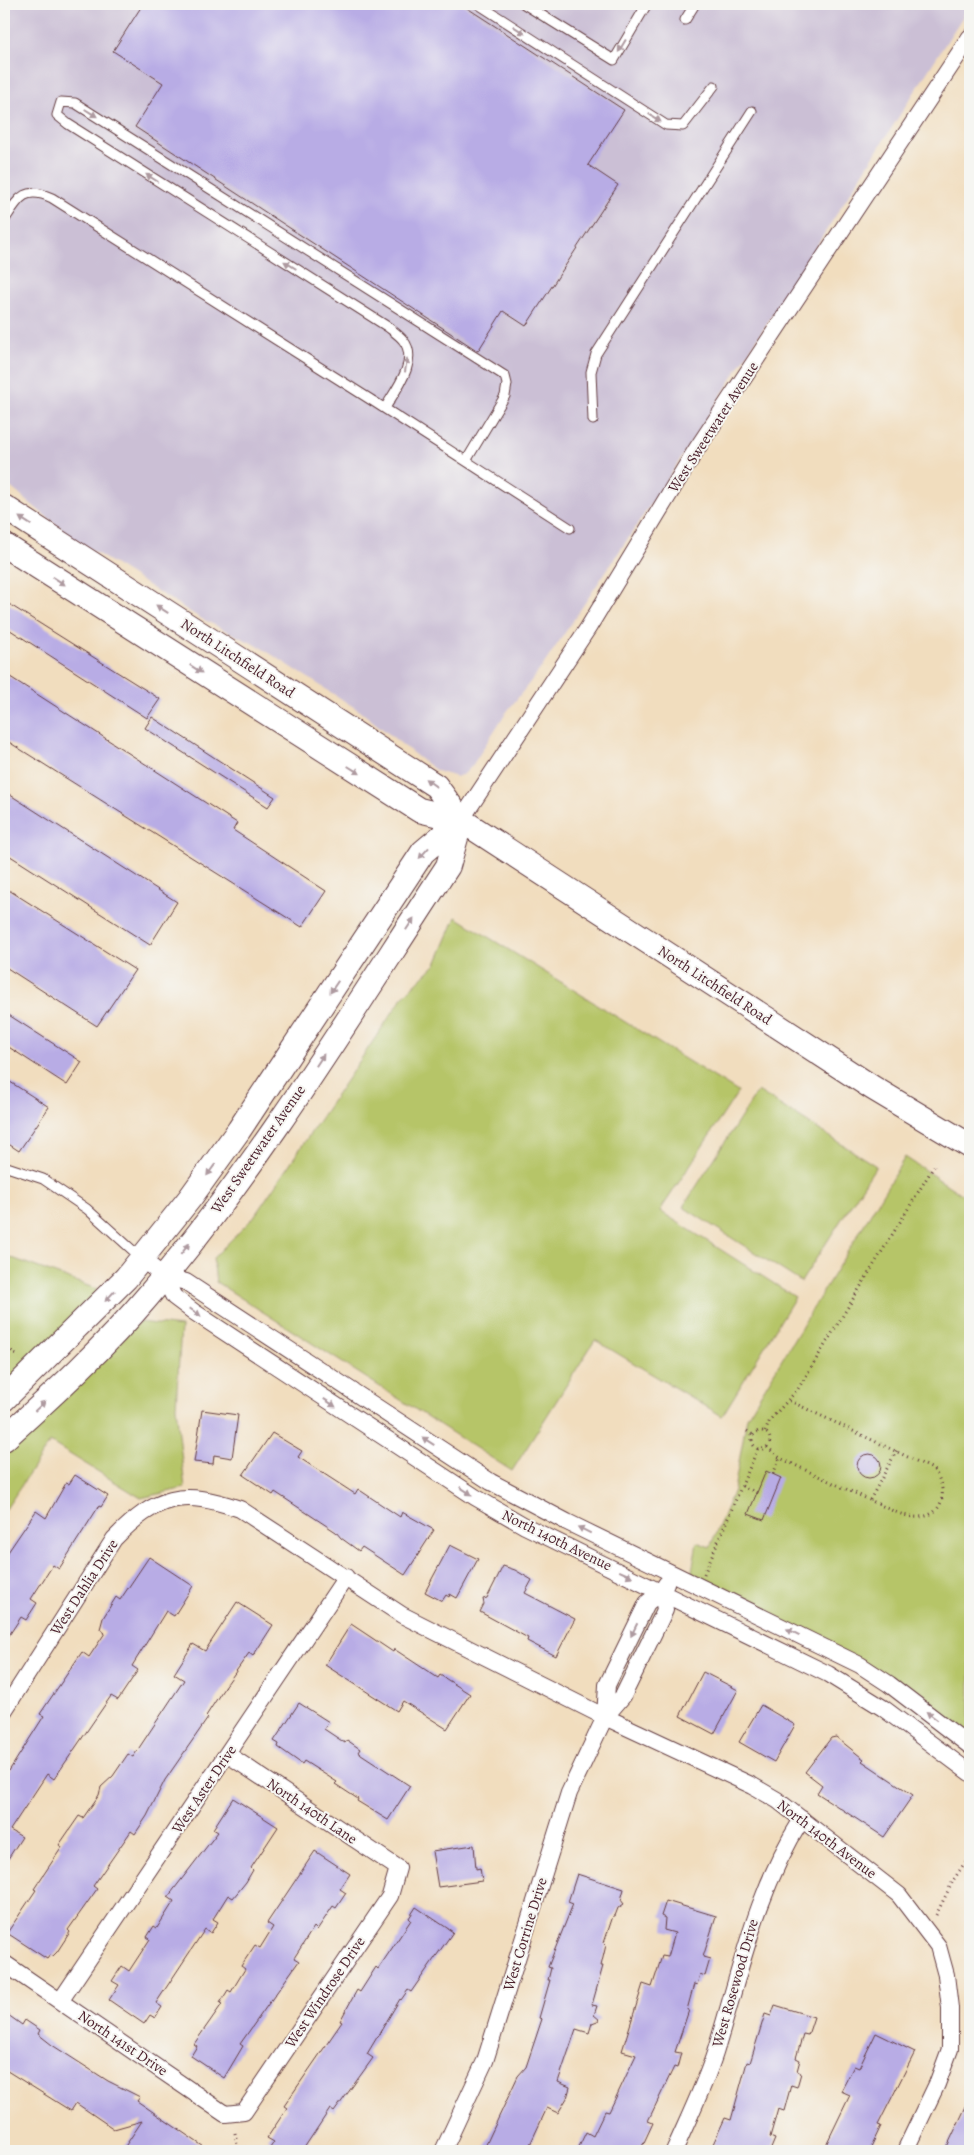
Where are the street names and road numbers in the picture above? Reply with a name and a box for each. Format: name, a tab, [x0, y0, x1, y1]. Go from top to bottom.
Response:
street label: West Sweetwater Avenue	[663, 357, 763, 497]
street label: North Litchfield Road	[177, 614, 300, 703]
street label: North Litchfield Road	[654, 941, 777, 1030]
street label: West Sweetwater Avenue	[206, 1081, 310, 1218]
street label: North 140th Avenue	[499, 1505, 616, 1575]
street label: West Dahlia Drive	[45, 1535, 123, 1640]
street label: West Aster Drive	[167, 1741, 241, 1838]
street label: North 140th Lane	[263, 1773, 361, 1849]
street label: North 140th Avenue	[773, 1795, 881, 1883]
street label: West Corrine Drive	[498, 1875, 552, 1994]
street label: West Rosewood Drive	[707, 1916, 763, 2050]
street label: West Windrose Drive	[280, 1932, 370, 2052]
street label: North 141st Drive	[74, 2006, 172, 2081]

